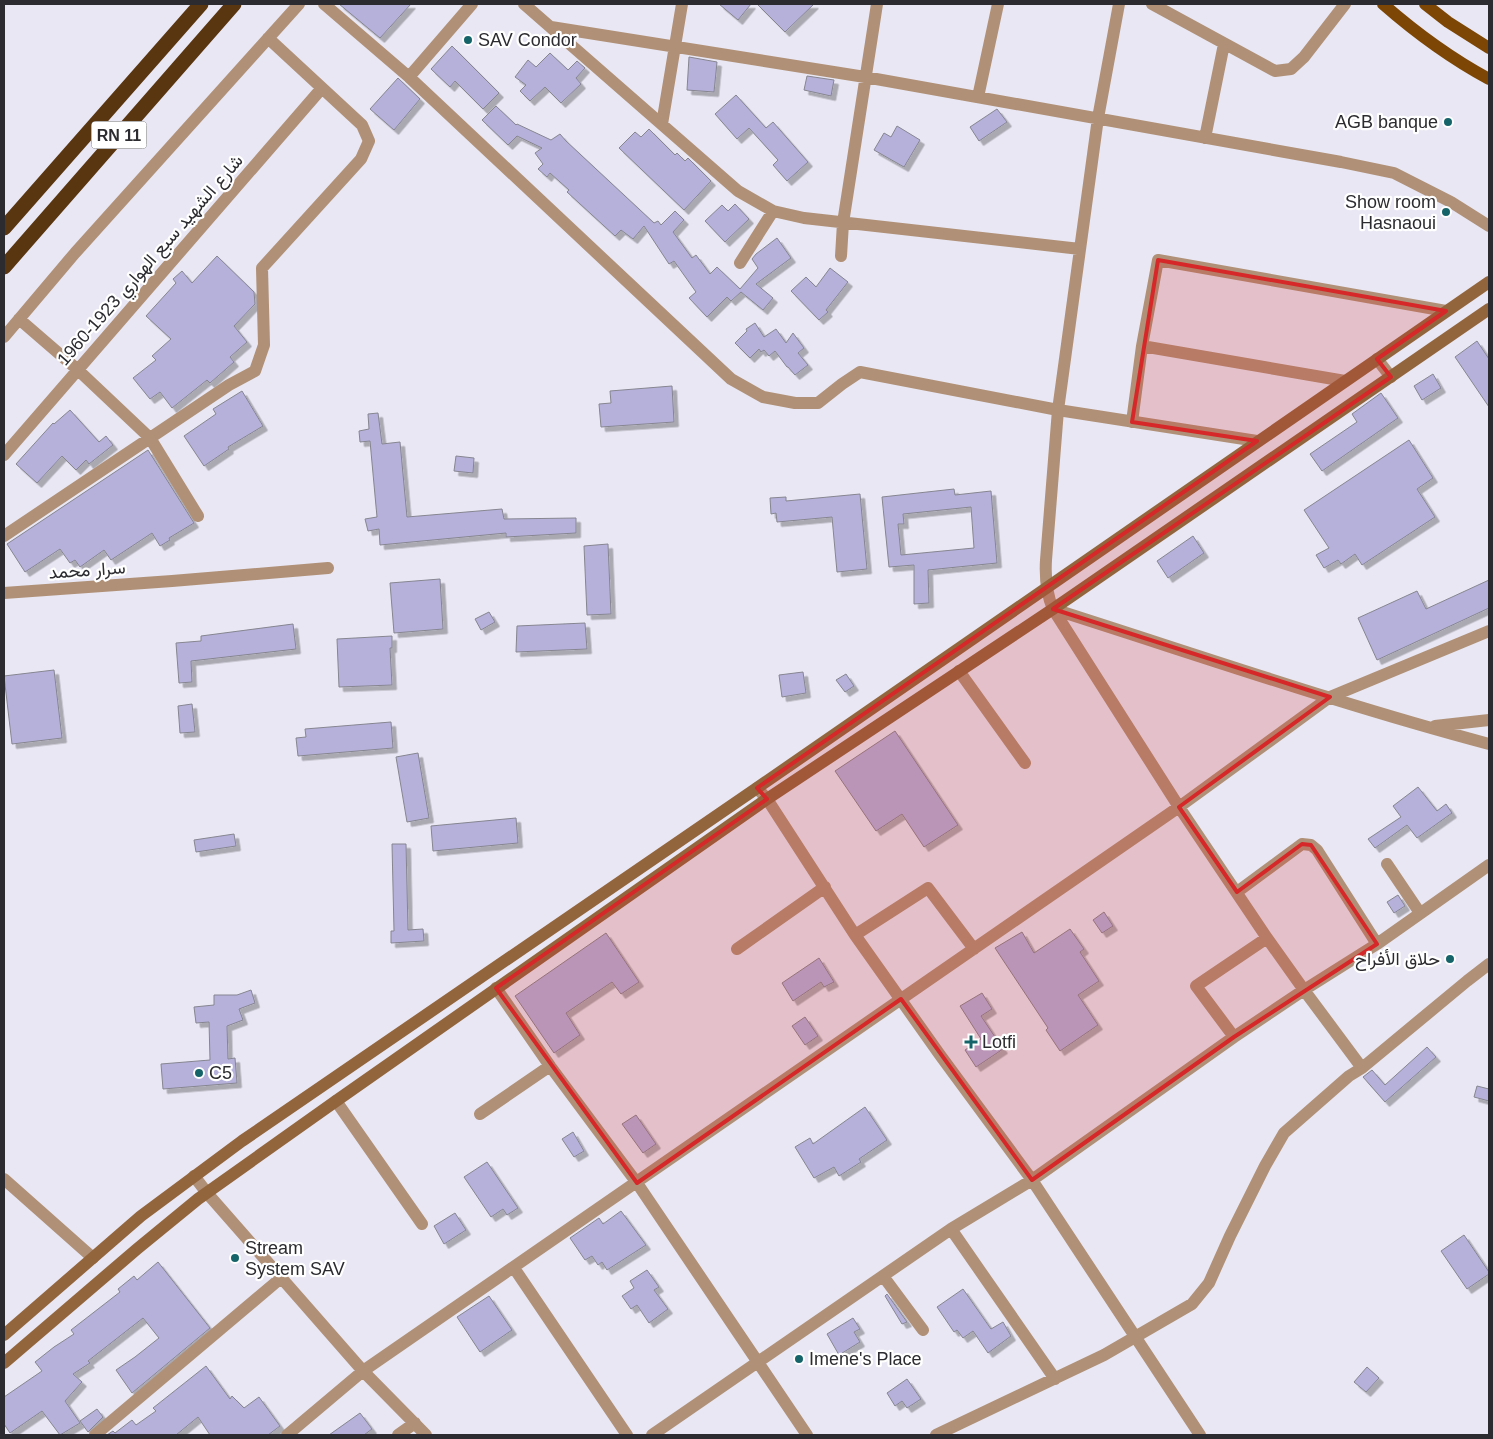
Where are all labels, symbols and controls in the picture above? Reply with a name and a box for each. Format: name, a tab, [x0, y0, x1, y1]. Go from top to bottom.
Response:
place label: SAV Condor	[478, 30, 577, 50]
marker: SAV Condor	[462, 34, 474, 46]
place label: AGB banque	[1335, 112, 1438, 132]
marker: AGB banque	[1442, 116, 1454, 128]
road number: RN 11	[92, 122, 146, 148]
street label: شارع الشهيد سبع الهواري 1923-1960	[53, 151, 251, 373]
place label: Show room Hasnaoui	[1345, 192, 1436, 233]
marker: Show room Hasnaoui	[1440, 206, 1452, 218]
street label: سرار محمد	[48, 557, 126, 584]
place label: حلاق الأفراح	[1355, 949, 1440, 971]
marker: حلاق الأفراح	[1444, 953, 1456, 965]
place label: Lotfi	[982, 1032, 1016, 1052]
marker: Lotfi	[964, 1035, 978, 1049]
place label: C5	[209, 1063, 232, 1083]
marker: C5	[193, 1067, 205, 1079]
place label: Stream System SAV	[245, 1238, 345, 1279]
marker: Stream System SAV	[229, 1252, 241, 1264]
place label: Imene's Place	[809, 1349, 922, 1369]
marker: Imene's Place	[793, 1353, 805, 1365]

